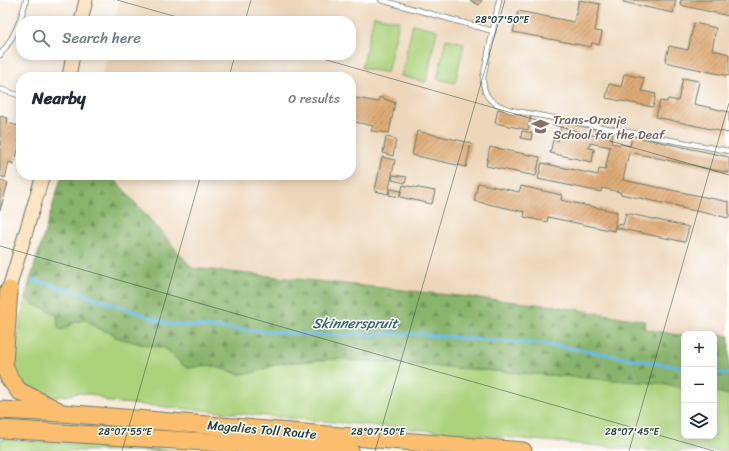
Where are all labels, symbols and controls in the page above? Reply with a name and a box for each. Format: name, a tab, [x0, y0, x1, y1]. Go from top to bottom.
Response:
text: 28°07'50"E	[475, 11, 530, 29]
search box	[16, 16, 356, 60]
text: Search here	[62, 25, 141, 51]
icon: search	[30, 27, 52, 49]
text: Nearby	[32, 83, 86, 113]
text: 0 results	[288, 87, 340, 110]
place label: Trans-Oranje School for the Deaf	[553, 108, 666, 146]
school or university icon: Trans-Oranje School for the Deaf	[530, 116, 550, 136]
water label: Skinnerspruit	[312, 311, 399, 336]
map controls	[681, 331, 717, 439]
button: +	[681, 331, 717, 367]
button: −	[681, 367, 717, 403]
button: layers	[681, 403, 717, 439]
street label: Magalies Toll Route	[206, 413, 318, 446]
text: 28°07'55"E	[98, 423, 153, 441]
text: 28°07'50"E	[351, 423, 406, 441]
text: 28°07'45"E	[605, 423, 660, 441]

